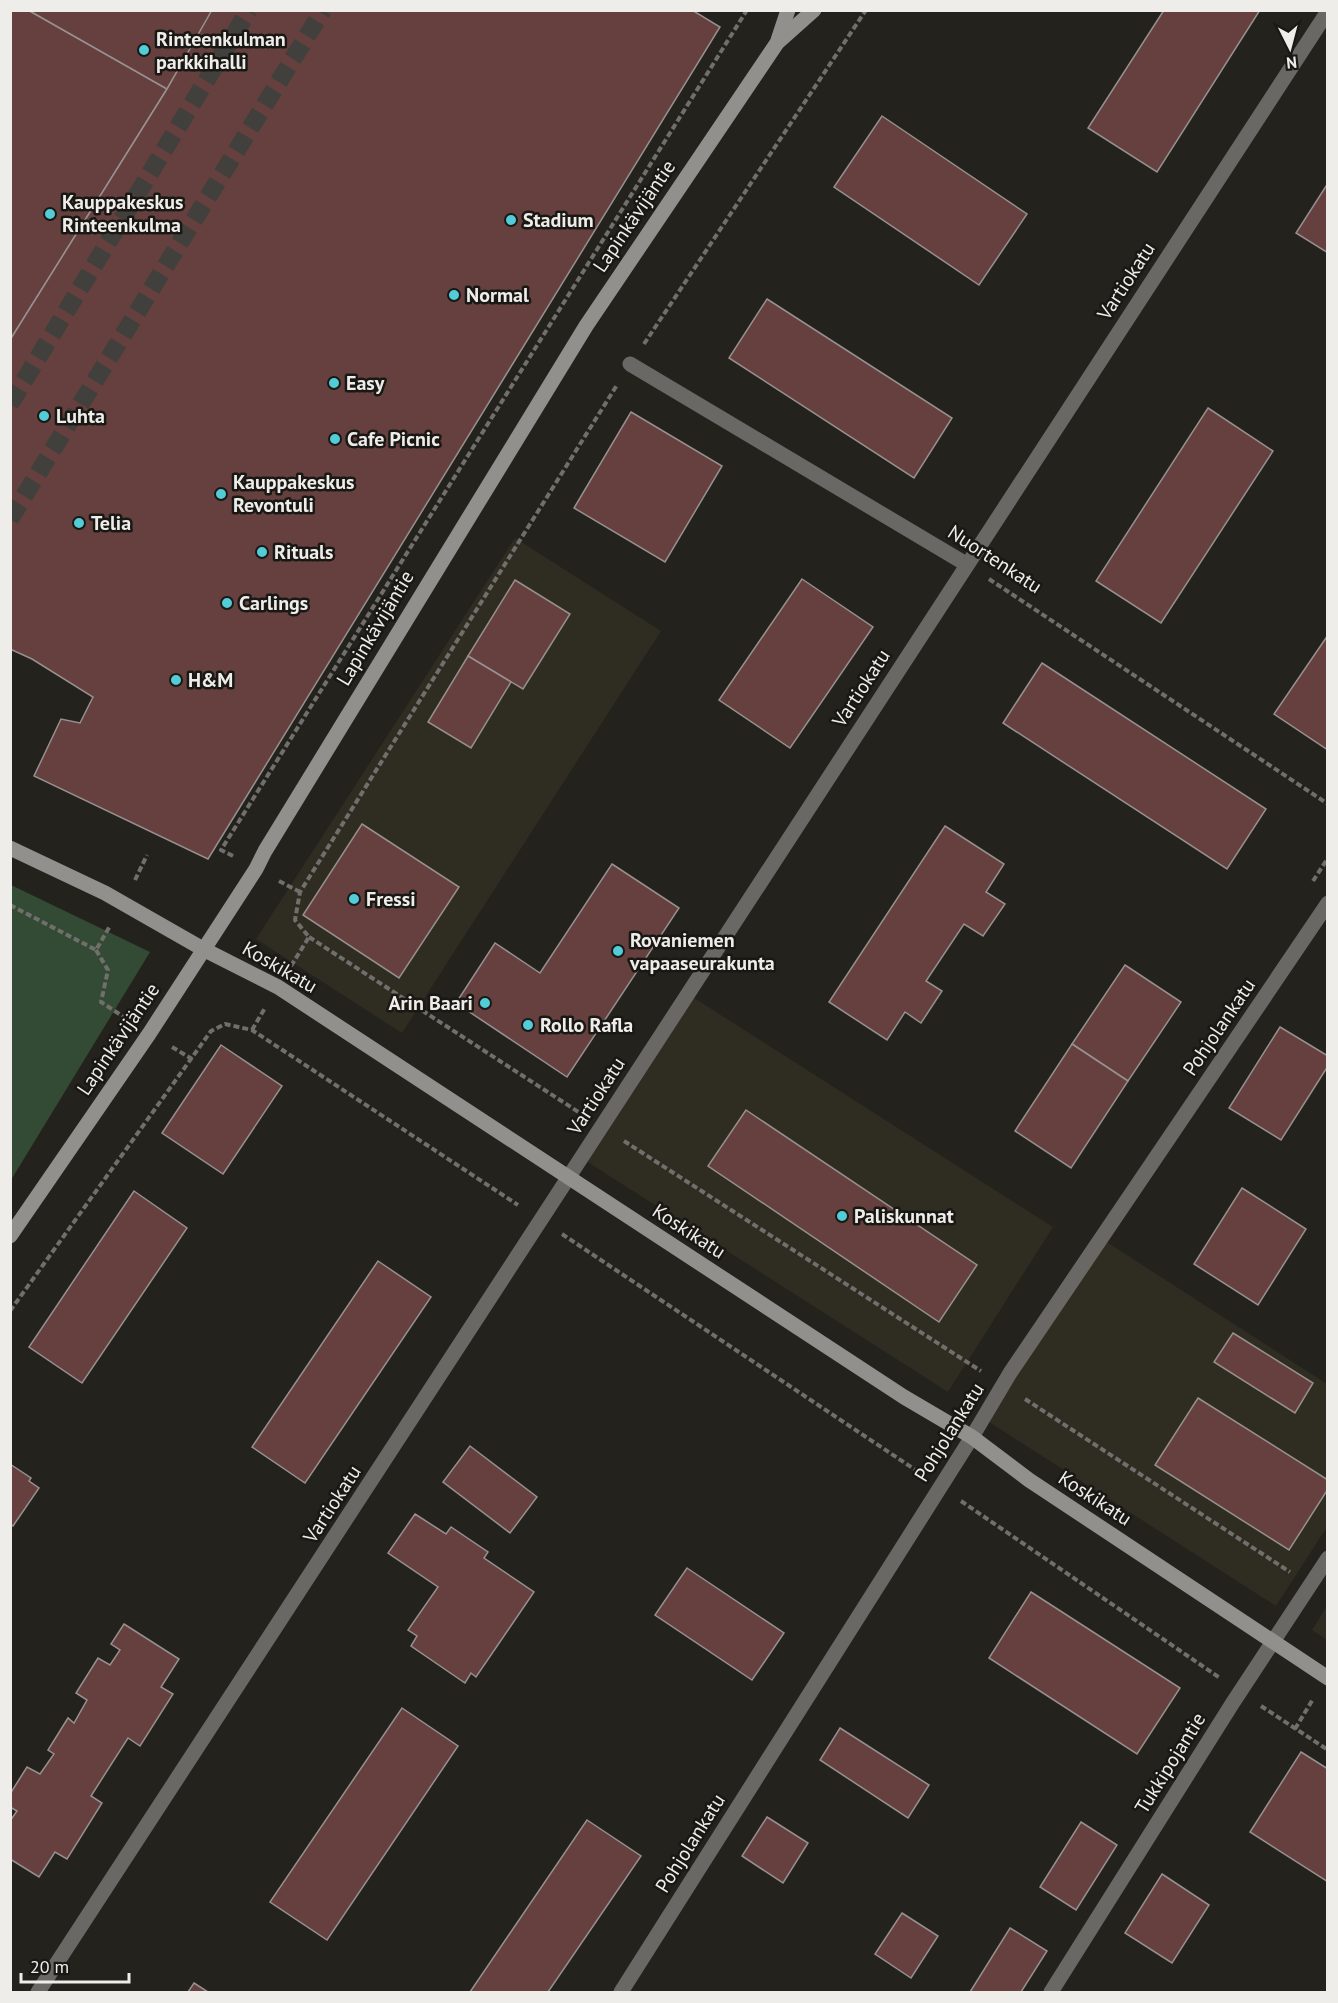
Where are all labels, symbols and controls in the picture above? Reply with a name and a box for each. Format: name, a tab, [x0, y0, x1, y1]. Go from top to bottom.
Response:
north arrow	[1260, 18, 1320, 78]
place label: Rinteenkulman parkkihalli	[156, 26, 286, 75]
marker: Rinteenkulman parkkihalli	[137, 43, 151, 57]
text: N	[1285, 52, 1298, 73]
street label: Lapinkävijäntie	[587, 155, 681, 277]
place label: Kauppakeskus Rinteenkulma	[62, 189, 183, 238]
marker: Kauppakeskus Rinteenkulma	[43, 207, 57, 221]
place label: Stadium	[523, 207, 594, 233]
marker: Stadium	[504, 213, 518, 227]
street label: Vartiokatu	[1091, 237, 1161, 326]
place label: Normal	[466, 282, 529, 308]
marker: Normal	[447, 288, 461, 302]
place label: Easy	[346, 370, 385, 396]
marker: Easy	[327, 376, 341, 390]
place label: Luhta	[56, 403, 105, 429]
marker: Luhta	[37, 409, 51, 423]
place label: Cafe Picnic	[347, 426, 440, 452]
marker: Cafe Picnic	[328, 432, 342, 446]
place label: Kauppakeskus Revontuli	[233, 469, 354, 518]
marker: Kauppakeskus Revontuli	[214, 487, 228, 501]
place label: Telia	[91, 510, 131, 536]
marker: Telia	[72, 516, 86, 530]
street label: Nuortenkatu	[943, 519, 1047, 599]
place label: Rituals	[274, 539, 333, 565]
marker: Rituals	[255, 545, 269, 559]
street label: Lapinkävijäntie	[330, 566, 420, 690]
place label: Carlings	[239, 590, 308, 616]
marker: Carlings	[220, 596, 234, 610]
street label: Vartiokatu	[826, 644, 896, 733]
place label: H&M	[188, 667, 233, 693]
marker: H&M	[169, 673, 183, 687]
place label: Fressi	[366, 886, 416, 912]
marker: Fressi	[347, 892, 361, 906]
place label: Rovaniemen vapaaseurakunta	[629, 927, 775, 976]
street label: Koskikatu	[238, 935, 322, 999]
marker: Rovaniemen vapaaseurakunta	[611, 944, 625, 958]
street label: Pohjolankatu	[1177, 973, 1261, 1081]
street label: Lapinkävijäntie	[71, 978, 165, 1100]
place label: Arin Baari	[388, 990, 473, 1016]
marker: Arin Baari	[478, 996, 492, 1010]
place label: Rollo Rafla	[540, 1012, 633, 1038]
marker: Rollo Rafla	[521, 1018, 535, 1032]
street label: Vartiokatu	[561, 1052, 631, 1141]
street label: Koskikatu	[647, 1198, 731, 1264]
place label: Paliskunnat	[854, 1203, 954, 1229]
marker: Paliskunnat	[835, 1209, 849, 1223]
street label: Pohjolankatu	[908, 1378, 990, 1486]
street label: Vartiokatu	[297, 1460, 367, 1549]
street label: Koskikatu	[1053, 1465, 1137, 1531]
street label: Tukkipojantie	[1129, 1708, 1211, 1818]
street label: Pohjolankatu	[649, 1789, 731, 1897]
scale bar	[21, 1946, 129, 1984]
text: 20 m	[30, 1955, 69, 1978]

